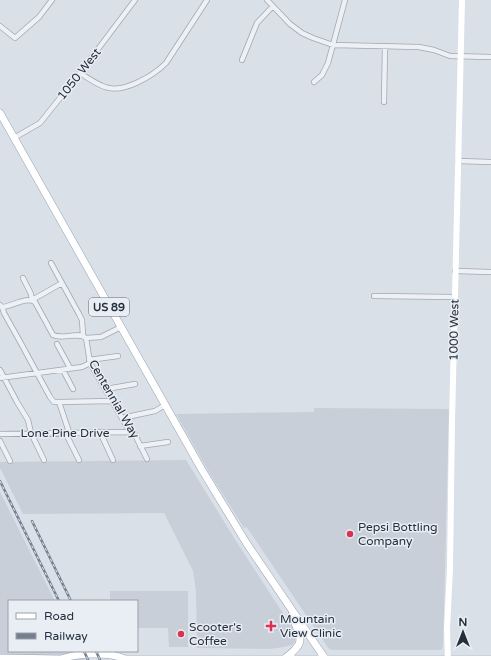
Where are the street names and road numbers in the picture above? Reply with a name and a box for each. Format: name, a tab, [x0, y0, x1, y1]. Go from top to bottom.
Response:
street label: 1050 West	[54, 45, 104, 103]
road number: US 89	[89, 298, 129, 316]
street label: 1000 West	[446, 298, 462, 361]
street label: Centennial Way	[86, 357, 142, 441]
street label: Lone Pine Drive	[20, 426, 110, 440]

